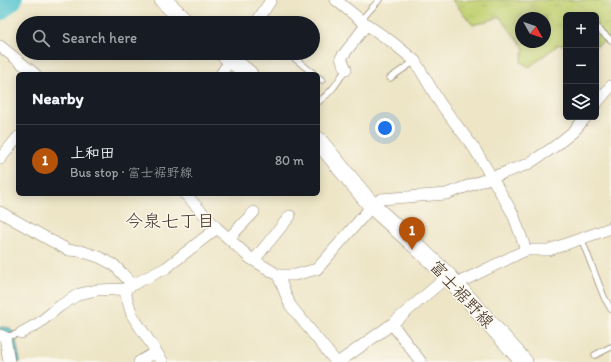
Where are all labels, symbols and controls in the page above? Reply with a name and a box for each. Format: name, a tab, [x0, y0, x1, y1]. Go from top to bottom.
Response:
north arrow	[515, 12, 551, 48]
map controls	[563, 12, 599, 120]
button: +	[563, 12, 599, 48]
search box	[16, 16, 320, 60]
icon: search	[30, 27, 52, 49]
text: Search here	[62, 29, 137, 47]
button: −	[563, 48, 599, 84]
button: layers	[563, 84, 599, 120]
text: Nearby	[32, 88, 84, 108]
your location	[375, 118, 395, 138]
text: 上和田	[70, 144, 115, 162]
text: 1	[42, 153, 48, 168]
text: 80 m	[275, 153, 304, 168]
text: Bus stop · 富士裾野線	[70, 165, 192, 180]
district label: 今泉七丁目	[125, 210, 215, 232]
pin: 1	[399, 217, 425, 250]
street label: 富士裾野線	[426, 256, 498, 332]

